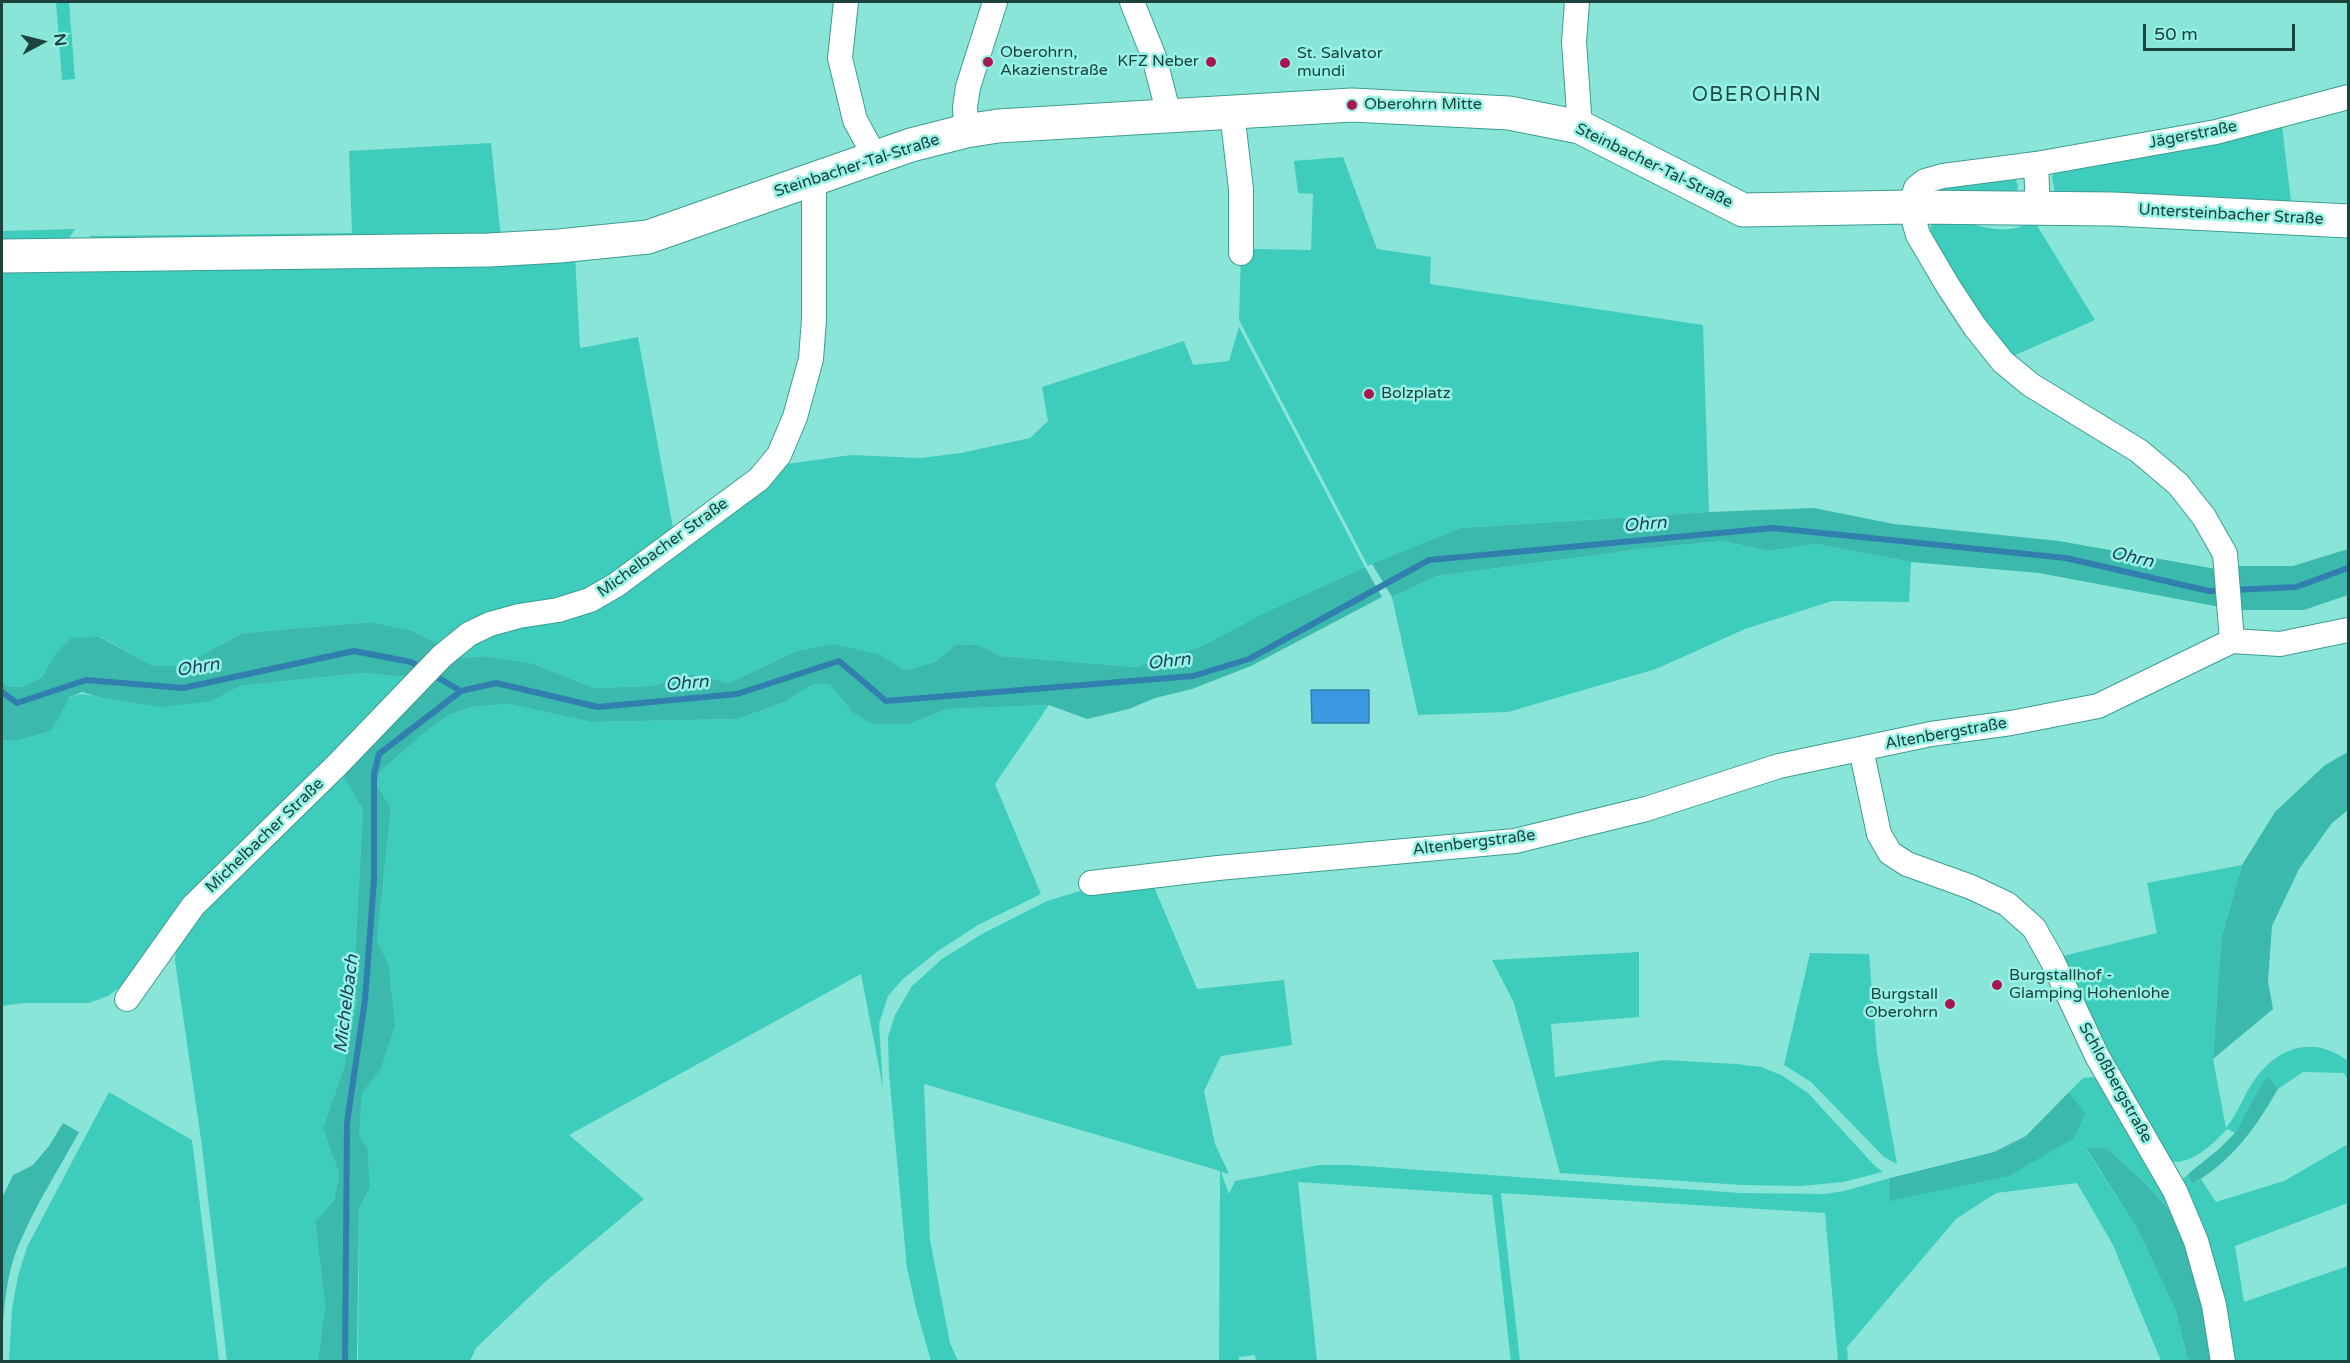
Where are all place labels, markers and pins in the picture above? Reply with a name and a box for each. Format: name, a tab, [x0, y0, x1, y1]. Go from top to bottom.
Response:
place label: Oberohrn, Akazienstraße	[1000, 43, 1108, 81]
place label: St. Salvator mundi	[1297, 44, 1383, 82]
place label: KFZ Neber	[1117, 52, 1199, 72]
marker: Oberohrn, Akazienstraße	[981, 55, 995, 69]
marker: KFZ Neber	[1204, 55, 1218, 69]
marker: St. Salvator mundi	[1278, 56, 1292, 70]
place label: Oberohrn Mitte	[1364, 95, 1482, 115]
marker: Oberohrn Mitte	[1345, 98, 1359, 112]
place label: Bolzplatz	[1381, 384, 1451, 404]
marker: Bolzplatz	[1362, 387, 1376, 401]
place label: Burgstallhof - Glamping Hohenlohe	[2009, 966, 2169, 1004]
marker: Burgstallhof - Glamping Hohenlohe	[1990, 978, 2004, 992]
place label: Burgstall Oberohrn	[1865, 985, 1938, 1023]
marker: Burgstall Oberohrn	[1943, 997, 1957, 1011]

